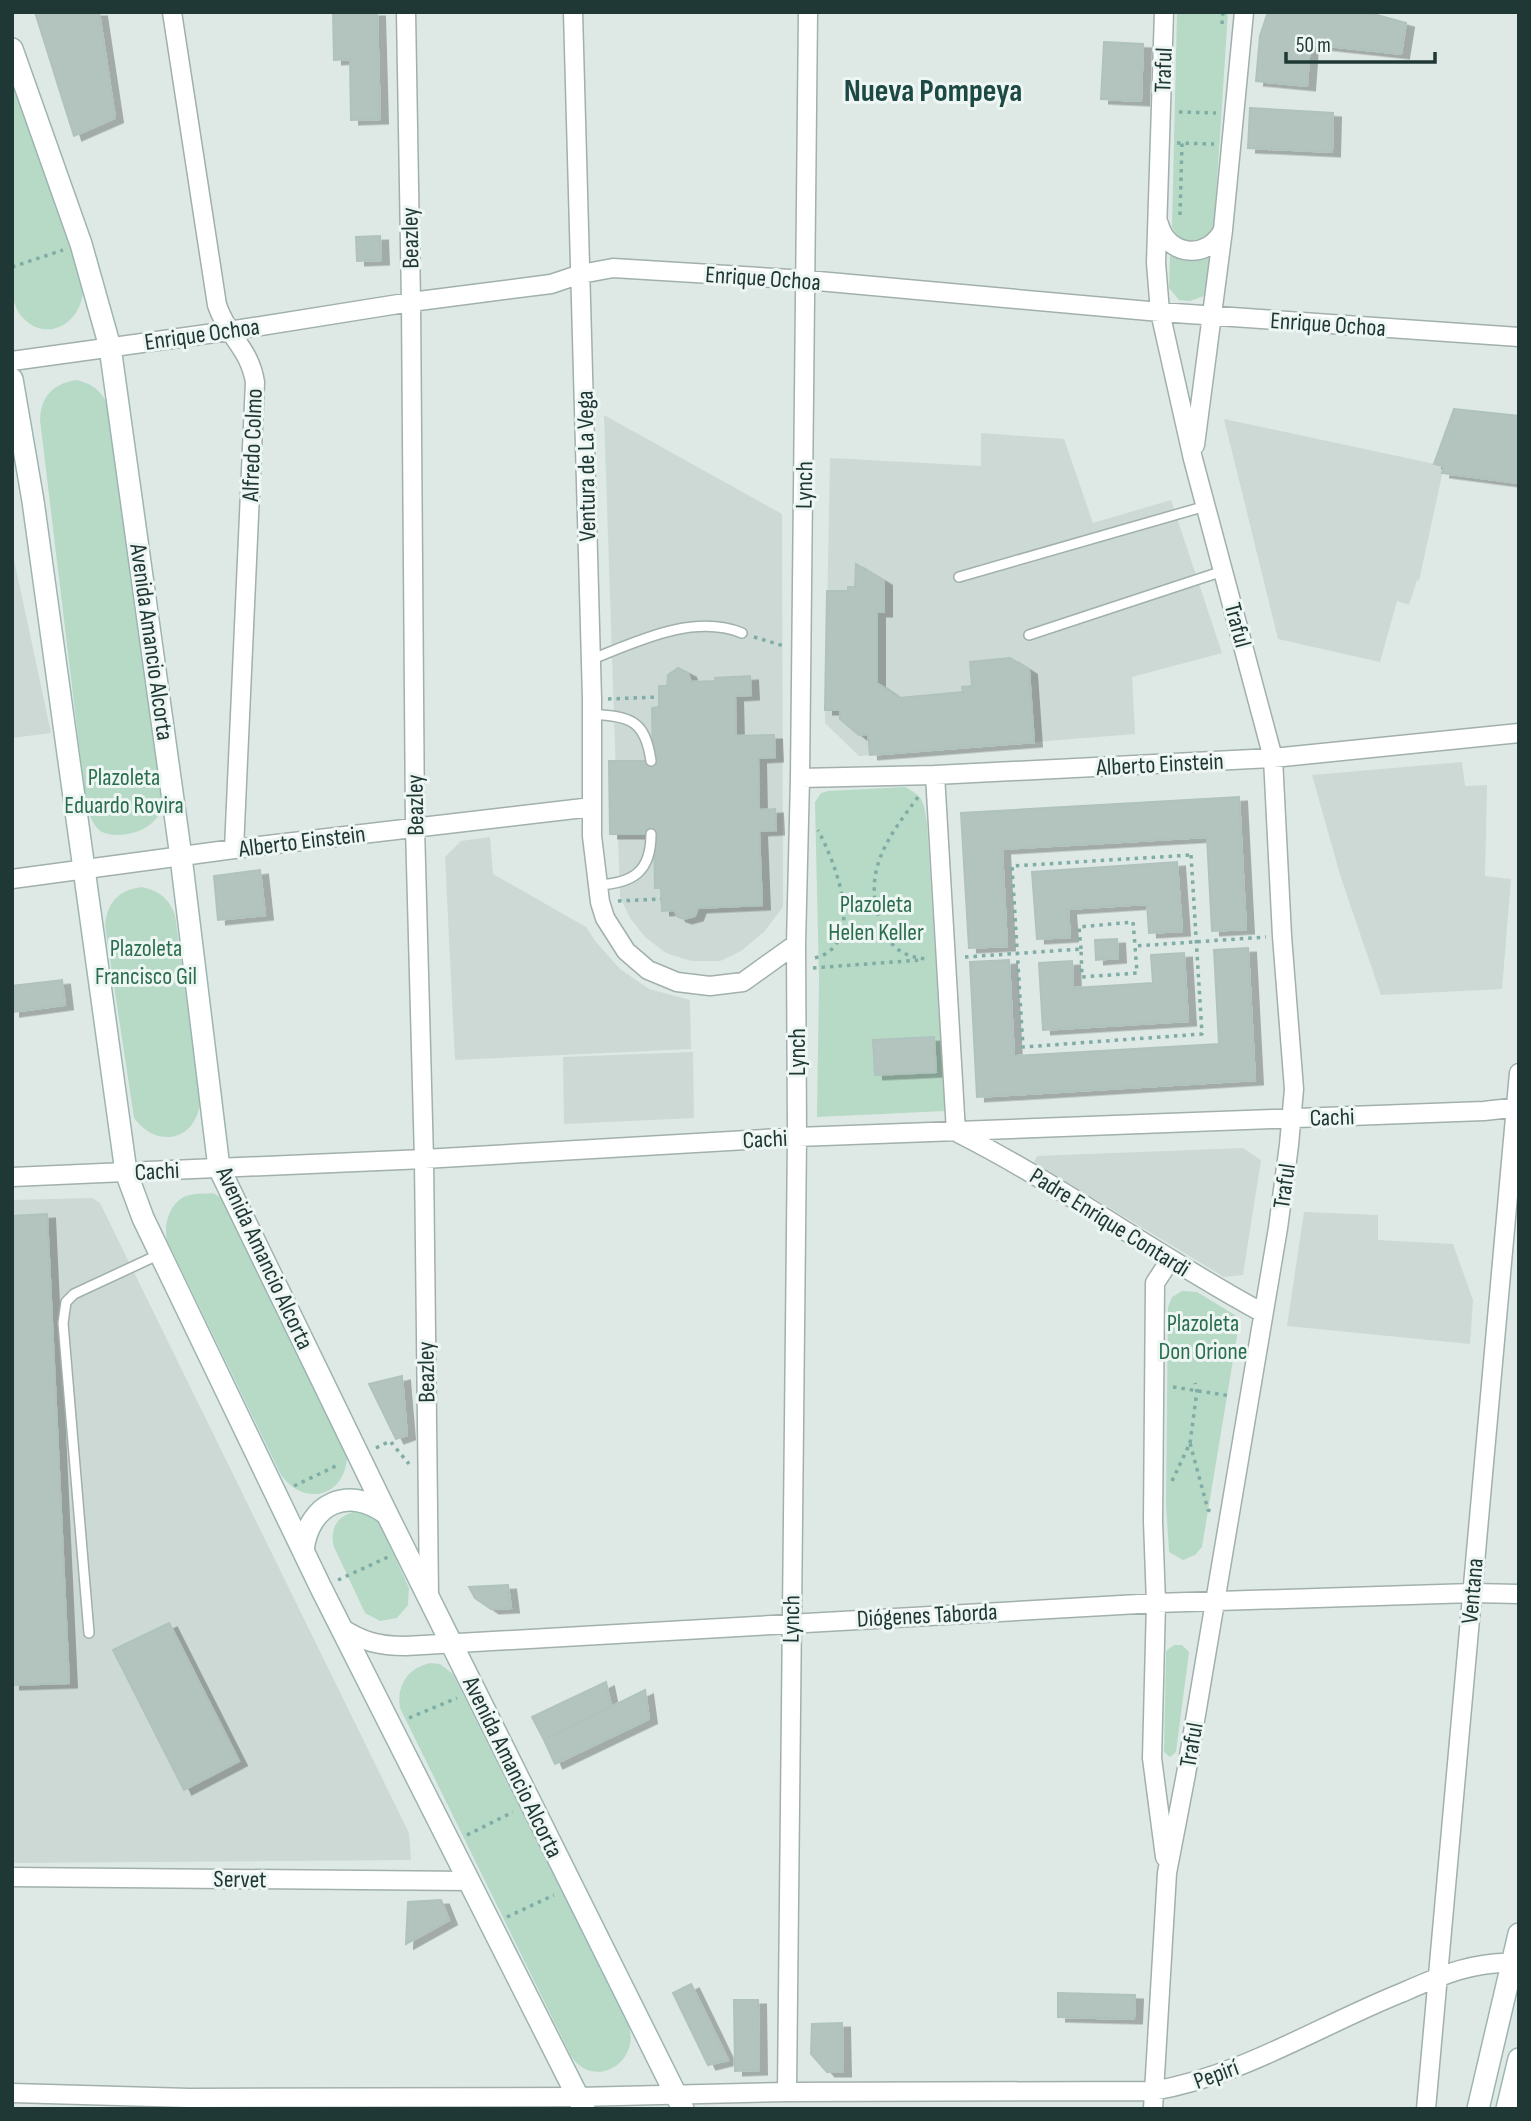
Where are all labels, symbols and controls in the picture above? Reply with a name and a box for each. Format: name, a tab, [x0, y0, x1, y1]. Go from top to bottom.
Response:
scale bar	[1286, 21, 1435, 65]
text: 50 m	[1296, 33, 1331, 58]
street label: Traful	[1148, 47, 1179, 93]
district label: Nueva Pompeya	[844, 72, 1022, 111]
street label: Beazley	[395, 207, 426, 269]
street label: Enrique Ochoa	[704, 260, 822, 297]
street label: Enrique Ochoa	[1269, 306, 1387, 343]
street label: Enrique Ochoa	[143, 312, 261, 357]
street label: Alfredo Colmo	[236, 388, 269, 503]
street label: Ventura de La Vega	[571, 390, 602, 542]
street label: Lynch	[790, 461, 819, 509]
street label: Avenida Amancio Alcorta	[123, 541, 180, 742]
street label: Traful	[1218, 600, 1257, 651]
street label: Alberto Einstein	[1095, 747, 1224, 782]
park label: Plazoleta Eduardo Rovira	[64, 763, 184, 820]
street label: Beazley	[400, 774, 431, 836]
street label: Alberto Einstein	[236, 819, 367, 864]
park label: Plazoleta Helen Keller	[828, 890, 924, 947]
park label: Plazoleta Francisco Gil	[95, 934, 197, 991]
street label: Lynch	[783, 1028, 812, 1076]
street label: Cachi	[1309, 1102, 1355, 1133]
street label: Cachi	[742, 1124, 788, 1155]
street label: Cachi	[134, 1156, 180, 1187]
street label: Avenida Amancio Alcorta	[209, 1161, 320, 1354]
street label: Padre Enrique Contardi	[1024, 1162, 1195, 1283]
street label: Traful	[1267, 1162, 1302, 1210]
park label: Plazoleta Don Orione	[1159, 1309, 1247, 1366]
street label: Beazley	[411, 1341, 442, 1403]
street label: Ventana	[1455, 1557, 1490, 1625]
street label: Lynch	[777, 1595, 806, 1643]
street label: Diógenes Taborda	[856, 1597, 998, 1634]
street label: Avenida Amancio Alcorta	[456, 1671, 569, 1863]
street label: Traful	[1173, 1720, 1210, 1770]
street label: Servet	[213, 1865, 267, 1894]
street label: Pepirí	[1190, 2053, 1243, 2096]

